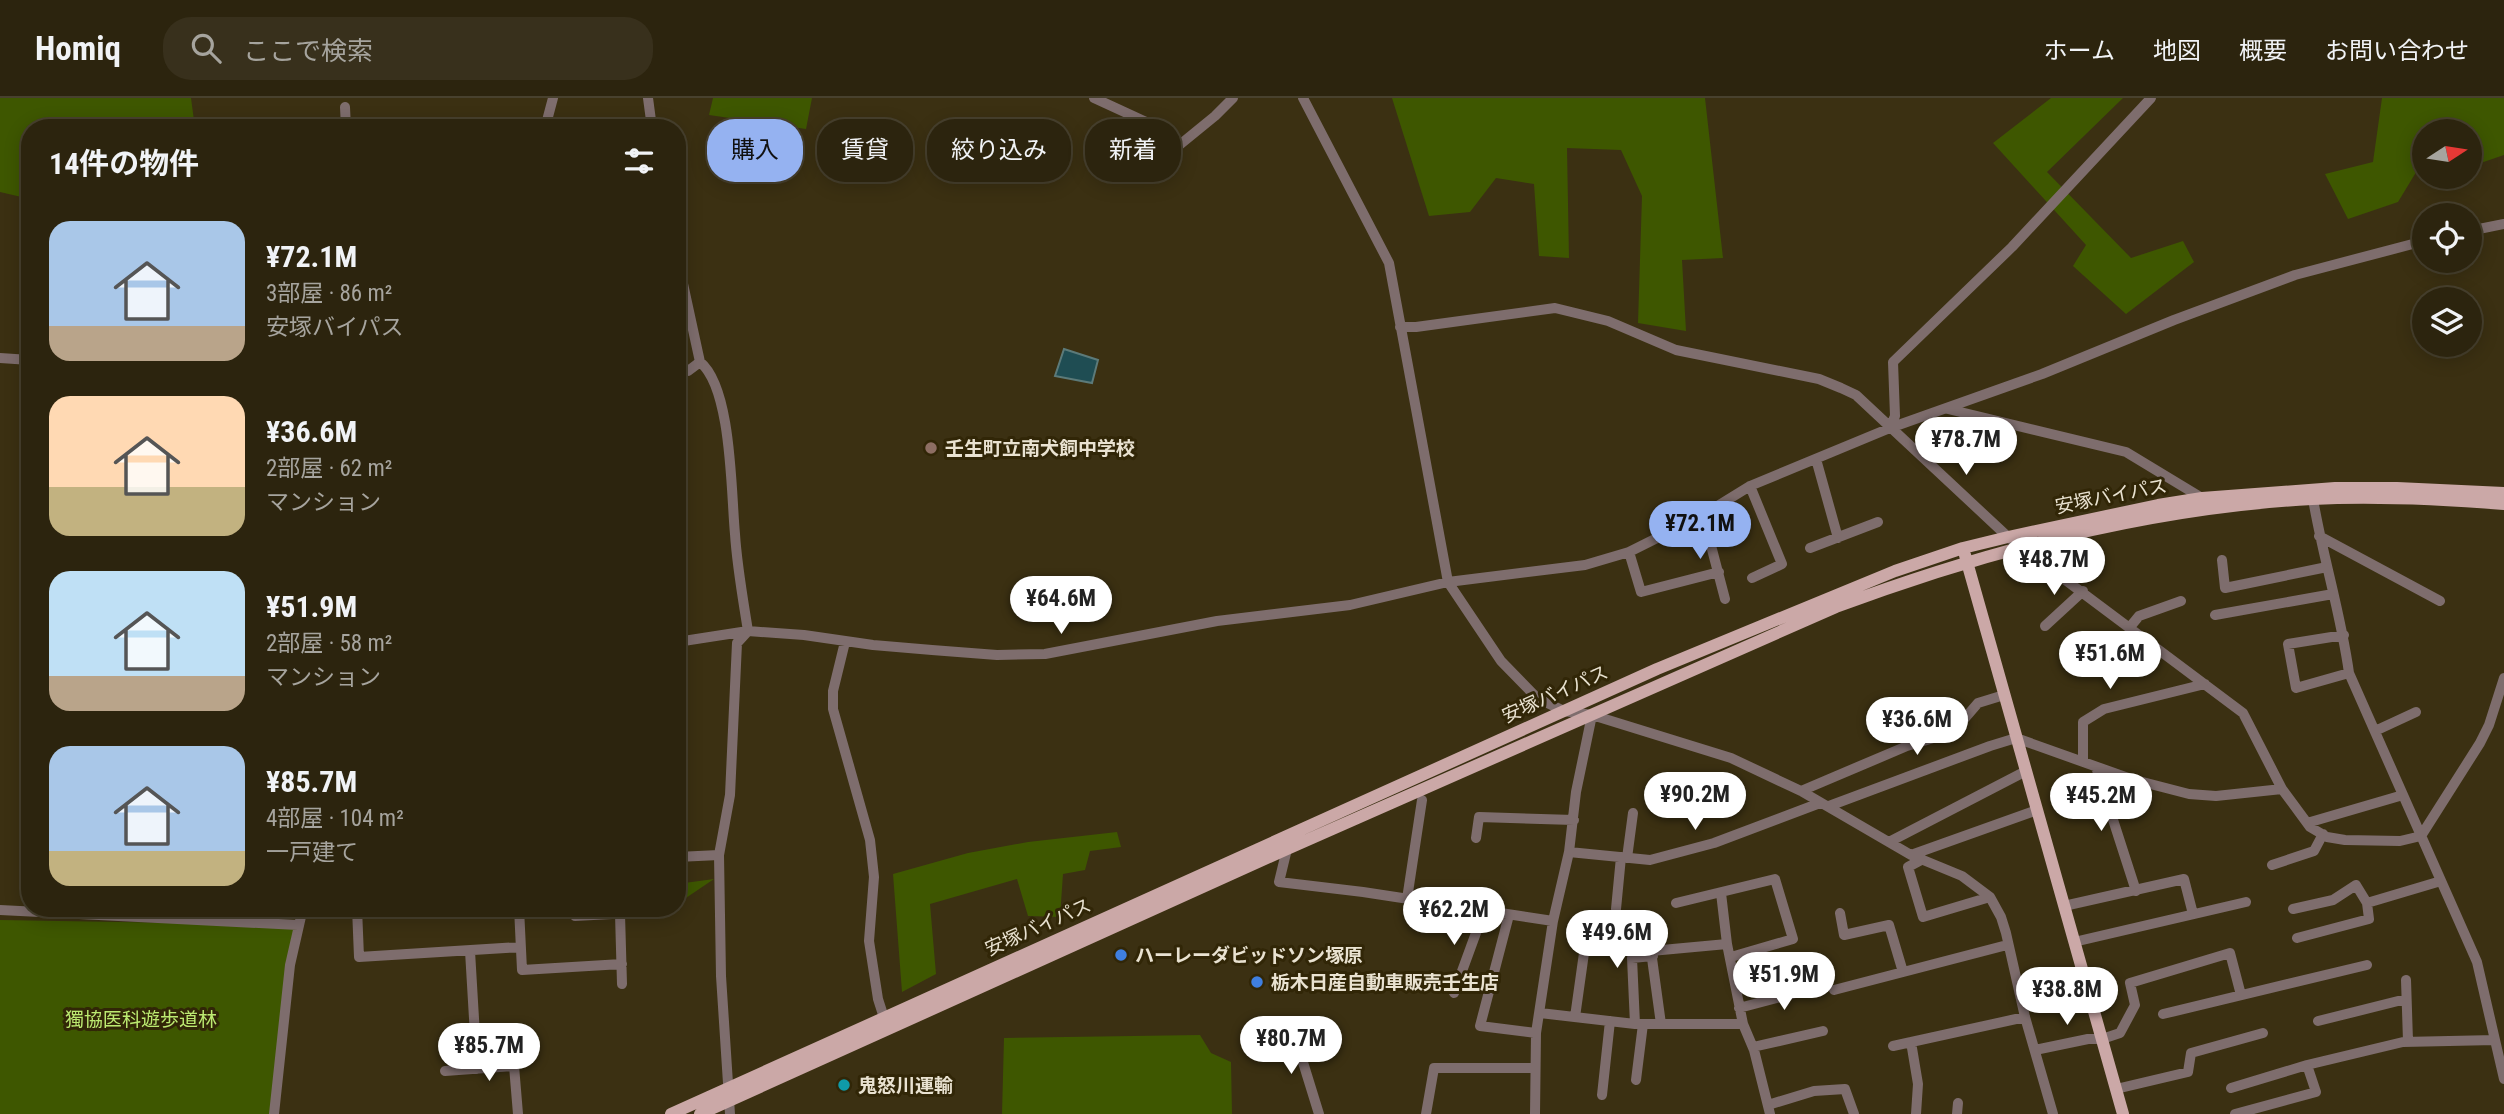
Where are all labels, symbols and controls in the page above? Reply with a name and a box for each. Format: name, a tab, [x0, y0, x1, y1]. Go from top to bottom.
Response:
search box	[163, 17, 653, 80]
text: Homiq	[35, 29, 121, 68]
icon: search	[187, 29, 225, 67]
text: ここで検索	[243, 36, 373, 66]
text: ホーム	[2044, 37, 2115, 65]
text: 地図	[2153, 37, 2201, 65]
text: 概要	[2239, 37, 2287, 65]
text: お問い合わせ	[2325, 37, 2469, 65]
chip: 購入	[707, 119, 803, 182]
chip: 賃貸	[817, 119, 913, 182]
chip: 絞り込み	[927, 119, 1071, 182]
chip: 新着	[1085, 119, 1181, 182]
north arrow	[2412, 119, 2482, 189]
map controls	[2412, 119, 2482, 357]
icon: filters	[620, 142, 658, 180]
text: 14件の物件	[49, 146, 199, 181]
button: locate	[2412, 203, 2482, 273]
text: ¥72.1M	[266, 239, 357, 274]
icon: home	[105, 249, 189, 333]
text: 3部屋 · 86 m²	[266, 280, 392, 307]
button: layers	[2412, 287, 2482, 357]
text: 安塚バイパス	[266, 314, 404, 341]
text: ¥36.6M	[266, 414, 357, 449]
pin: ¥78.7M	[1909, 418, 2023, 477]
icon: home	[105, 424, 189, 508]
text: ¥78.7M	[1931, 426, 2001, 453]
place label: 壬生町立南犬飼中学校	[945, 437, 1135, 460]
marker: 壬生町立南犬飼中学校	[923, 440, 939, 456]
text: 2部屋 · 62 m²	[266, 455, 392, 482]
street label: 安塚バイパス	[2053, 474, 2169, 518]
text: マンション	[266, 489, 381, 516]
pin: ¥72.1M	[1643, 502, 1757, 561]
text: ¥72.1M	[1665, 510, 1735, 537]
pin: ¥48.7M	[1997, 538, 2111, 597]
text: ¥48.7M	[2019, 546, 2089, 573]
pin: ¥64.6M	[1004, 576, 1118, 636]
text: ¥64.6M	[1026, 585, 1096, 612]
text: ¥51.9M	[266, 589, 357, 624]
icon: home	[105, 599, 189, 683]
text: 2部屋 · 58 m²	[266, 630, 392, 657]
pin: ¥51.6M	[2053, 632, 2167, 691]
text: ¥51.6M	[2075, 640, 2145, 667]
street label: 安塚バイパス	[1498, 660, 1612, 728]
text: マンション	[266, 664, 381, 691]
pin: ¥36.6M	[1860, 698, 1974, 757]
text: ¥36.6M	[1882, 706, 1952, 733]
text: ¥85.7M	[266, 764, 357, 799]
pin: ¥90.2M	[1638, 772, 1752, 832]
icon: home	[105, 774, 189, 858]
pin: ¥45.2M	[2044, 774, 2158, 833]
text: ¥90.2M	[1660, 781, 1730, 808]
text: ¥45.2M	[2066, 782, 2136, 809]
text: 4部屋 · 104 m²	[266, 805, 404, 832]
text: 一戸建て	[266, 839, 358, 866]
pin: ¥62.2M	[1397, 888, 1511, 947]
street label: 安塚バイパス	[981, 893, 1095, 961]
text: ¥62.2M	[1419, 896, 1489, 923]
pin: ¥49.6M	[1560, 910, 1674, 970]
text: ¥49.6M	[1582, 919, 1652, 946]
place label: ハーレーダビッドソン塚原	[1135, 944, 1363, 967]
marker: ハーレーダビッドソン塚原	[1113, 947, 1129, 963]
pin: ¥51.9M	[1727, 953, 1841, 1012]
text: ¥51.9M	[1749, 961, 1819, 988]
pin: ¥38.8M	[2010, 968, 2124, 1027]
place label: 栃木日産自動車販売壬生店	[1271, 971, 1499, 994]
marker: 栃木日産自動車販売壬生店	[1249, 974, 1265, 990]
text: ¥38.8M	[2032, 976, 2102, 1003]
park label: 獨協医科遊歩道林	[65, 1008, 217, 1031]
pin: ¥80.7M	[1234, 1016, 1348, 1076]
pin: ¥85.7M	[432, 1024, 546, 1083]
text: ¥80.7M	[1256, 1025, 1326, 1052]
text: ¥85.7M	[454, 1032, 524, 1059]
place label: 鬼怒川運輸	[858, 1074, 953, 1097]
marker: 鬼怒川運輸	[836, 1077, 852, 1093]

